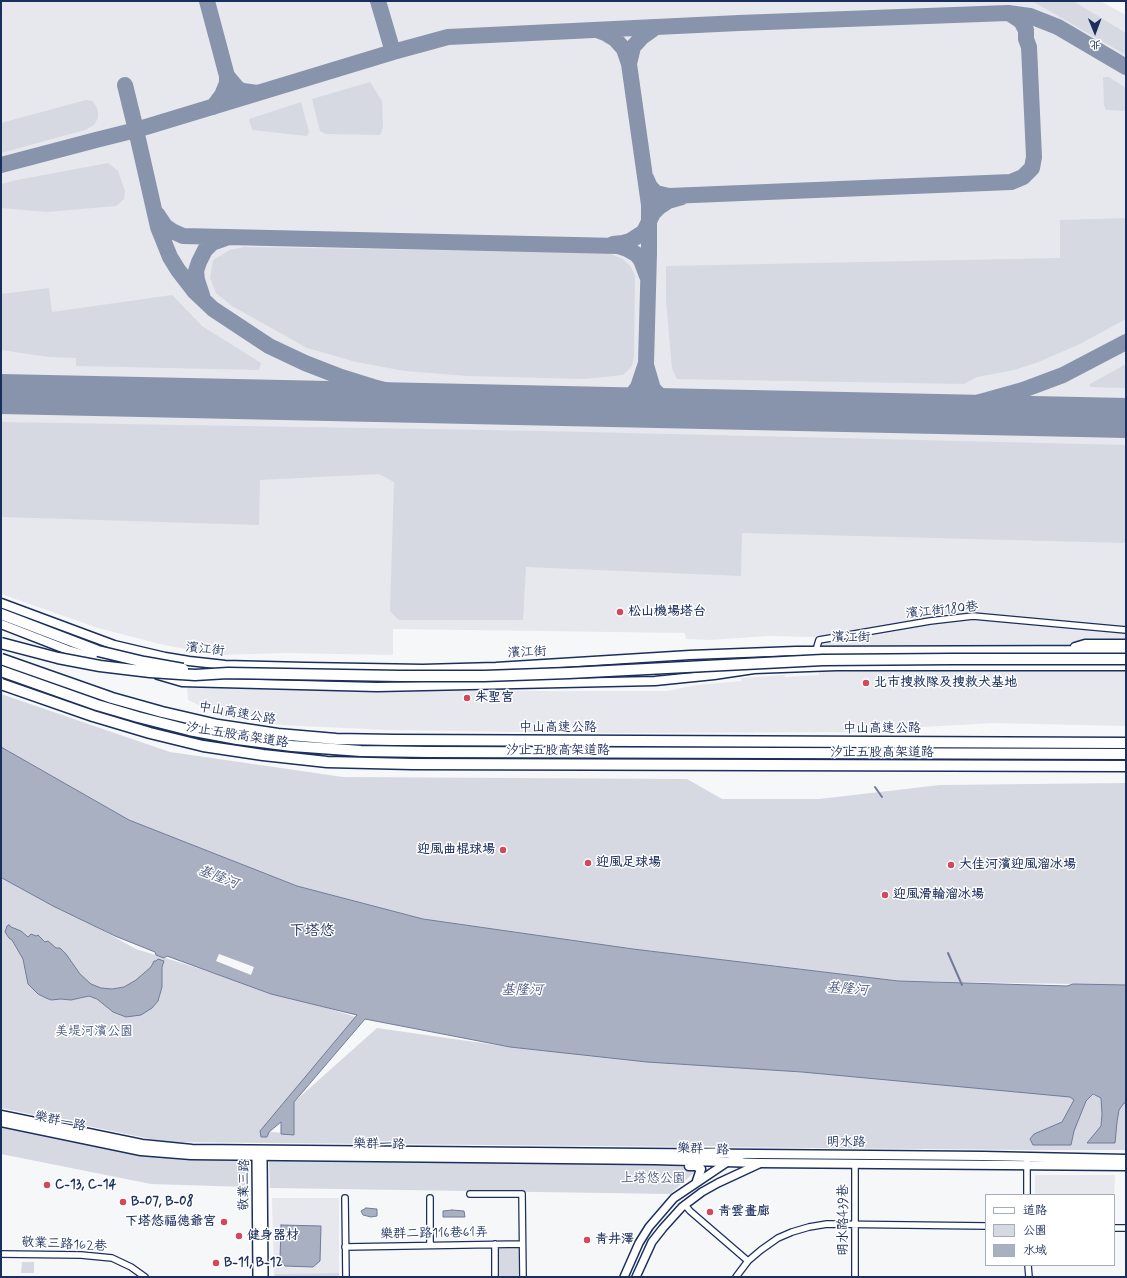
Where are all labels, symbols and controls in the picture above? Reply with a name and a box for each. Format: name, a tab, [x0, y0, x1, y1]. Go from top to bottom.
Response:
north arrow	[1075, 12, 1115, 52]
text: 北	[1090, 37, 1101, 51]
street label: 濱江街180巷	[905, 599, 979, 623]
place label: 松山機場塔台	[628, 604, 706, 620]
marker: 松山機場塔台	[615, 607, 625, 617]
street label: 濱江街	[832, 630, 870, 646]
street label: 濱江街	[185, 640, 225, 660]
street label: 濱江街	[507, 644, 547, 662]
place label: 北市搜救隊及搜救犬基地	[874, 675, 1017, 691]
marker: 北市搜救隊及搜救犬基地	[861, 678, 871, 688]
place label: 朱聖宮	[475, 690, 514, 706]
marker: 朱聖宮	[462, 693, 472, 703]
street label: 中山高速公路	[197, 700, 277, 728]
street label: 汐止五股高架道路	[184, 720, 290, 752]
street label: 中山高速公路	[519, 720, 597, 736]
street label: 中山高速公路	[843, 721, 921, 737]
street label: 汐止五股高架道路	[506, 743, 610, 759]
street label: 汐止五股高架道路	[830, 745, 934, 761]
place label: 迎風曲棍球場	[417, 842, 495, 858]
marker: 迎風曲棍球場	[498, 845, 508, 855]
place label: 迎風足球場	[596, 855, 661, 871]
place label: 大佳河濱迎風溜冰場	[959, 857, 1076, 873]
marker: 迎風足球場	[583, 858, 593, 868]
marker: 大佳河濱迎風溜冰場	[946, 860, 956, 870]
water label: 基隆河	[195, 863, 241, 893]
place label: 迎風滑輪溜冰場	[893, 887, 984, 903]
marker: 迎風滑輪溜冰場	[880, 890, 890, 900]
district label: 下塔悠	[290, 923, 334, 941]
water label: 基隆河	[825, 980, 869, 1000]
water label: 基隆河	[501, 983, 543, 999]
park label: 美堤河濱公園	[55, 1024, 133, 1040]
street label: 樂群一路	[33, 1109, 87, 1135]
street label: 明水路	[826, 1135, 866, 1151]
street label: 樂群一路	[353, 1137, 405, 1153]
street label: 樂群一路	[677, 1141, 729, 1159]
street label: 敬業三路	[237, 1159, 253, 1211]
park label: 上塔悠公園	[621, 1171, 685, 1187]
place label: C-13, C-14	[55, 1177, 116, 1193]
marker: C-13, C-14	[42, 1180, 52, 1190]
street label: 明水路439巷	[836, 1184, 852, 1256]
place label: B-07, B-08	[131, 1194, 194, 1210]
legend	[985, 1194, 1115, 1266]
marker: B-07, B-08	[118, 1197, 128, 1207]
text: 道路	[1023, 1203, 1047, 1219]
place label: 青雲畫廊	[718, 1204, 770, 1220]
marker: 青雲畫廊	[705, 1207, 715, 1217]
place label: 下塔悠福德爺宮	[125, 1214, 216, 1230]
marker: 下塔悠福德爺宮	[219, 1217, 229, 1227]
text: 公園	[1023, 1223, 1047, 1239]
street label: 樂群二路116巷61弄	[380, 1225, 488, 1243]
place label: 健身器材	[247, 1228, 299, 1244]
marker: 健身器材	[234, 1231, 244, 1241]
place label: 青井澤	[595, 1232, 634, 1248]
street label: 敬業三路162巷	[21, 1235, 107, 1255]
marker: 青井澤	[582, 1235, 592, 1245]
text: 水域	[1023, 1243, 1047, 1259]
place label: B-11, B-12	[224, 1255, 282, 1271]
marker: B-11, B-12	[211, 1258, 221, 1268]

